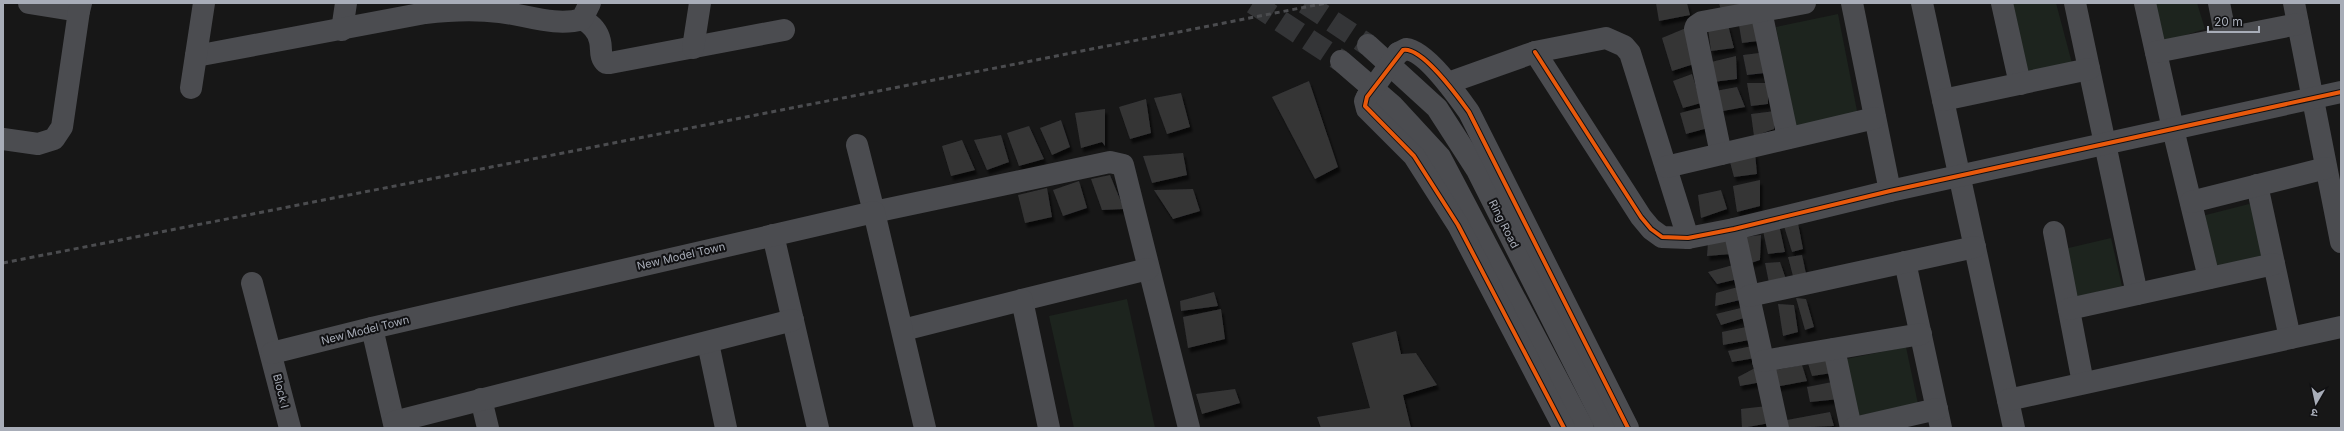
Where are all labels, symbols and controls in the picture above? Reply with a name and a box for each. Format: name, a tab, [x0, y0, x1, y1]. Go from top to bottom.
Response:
scale bar	[2208, 8, 2259, 34]
text: 20 m	[2214, 14, 2243, 29]
street label: Ring Road	[1486, 197, 1522, 251]
street label: New Model Town	[635, 239, 727, 273]
street label: New Model Town	[320, 312, 410, 348]
street label: Block I	[270, 372, 292, 410]
north arrow	[2296, 383, 2336, 423]
text: उ	[2310, 405, 2319, 420]

